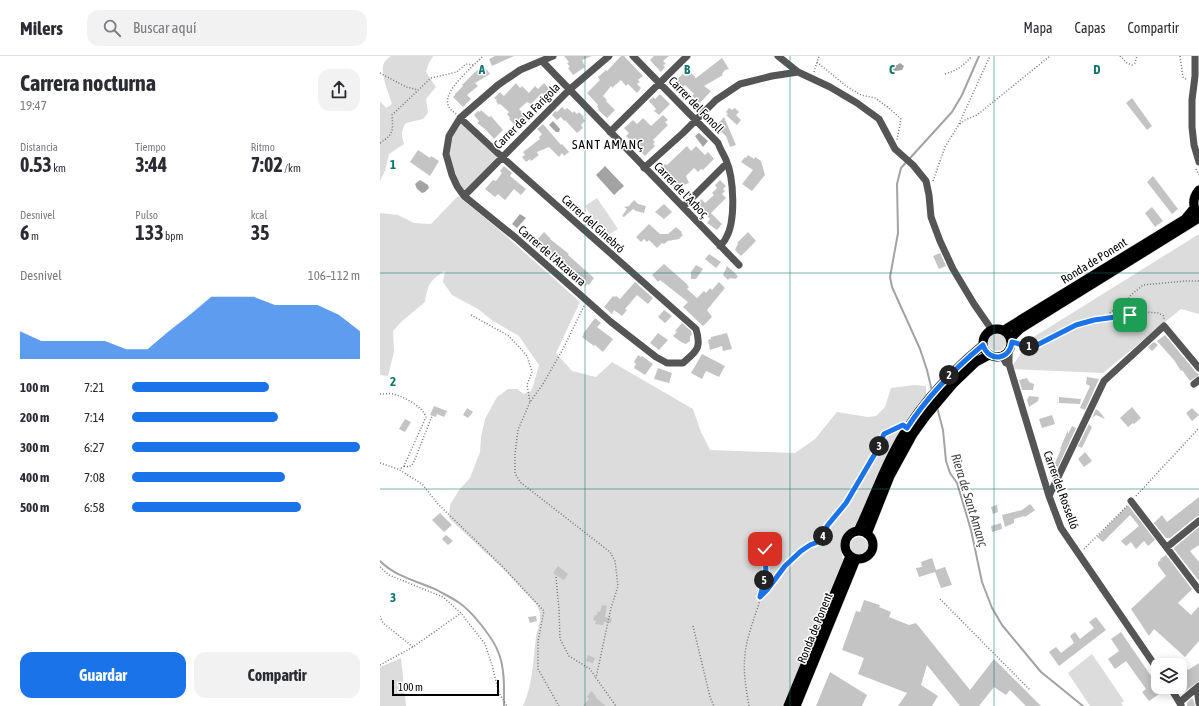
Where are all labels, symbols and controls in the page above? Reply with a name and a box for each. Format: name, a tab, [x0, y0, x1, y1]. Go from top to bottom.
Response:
search box	[87, 10, 367, 46]
text: Milers	[20, 17, 63, 39]
icon: search	[101, 17, 123, 39]
text: Buscar aquí	[133, 19, 196, 36]
text: Mapa	[1024, 20, 1053, 36]
text: Capas	[1075, 20, 1106, 36]
text: Compartir	[1128, 20, 1179, 36]
text: A	[478, 62, 486, 77]
text: B	[684, 62, 691, 77]
text: C	[889, 62, 895, 77]
text: D	[1093, 62, 1101, 77]
button: share	[318, 69, 360, 111]
text: Carrera nocturna	[20, 70, 156, 96]
street label: Carrer del Fonoll	[666, 74, 727, 137]
street label: Carrer de la Farigola	[491, 80, 563, 152]
text: 19:47	[20, 98, 47, 113]
district label: SANT AMANÇ	[572, 137, 644, 152]
text: Distancia	[20, 141, 58, 153]
text: Tiempo	[135, 141, 166, 153]
text: Ritmo	[251, 141, 275, 153]
text: 0.53	[20, 153, 52, 176]
text: 3:44	[135, 153, 167, 176]
text: 7:02	[251, 153, 283, 176]
text: 1	[390, 157, 396, 172]
street label: Carrer de l'Arboç	[651, 159, 711, 221]
text: km	[52, 162, 66, 174]
text: /km	[283, 162, 301, 174]
street label: Carrer del Ginebró	[559, 192, 628, 256]
text: Desnivel	[20, 209, 55, 221]
text: Pulso	[135, 209, 158, 221]
text: kcal	[251, 209, 267, 221]
text: 6	[20, 221, 29, 244]
text: 133	[135, 221, 164, 244]
text: 35	[251, 221, 269, 244]
street label: Carrer de l'Atzavara	[515, 223, 589, 289]
text: m	[29, 230, 39, 242]
text: bpm	[164, 230, 183, 242]
street label: Ronda de Ponent	[1058, 235, 1130, 287]
text: Desnivel	[20, 268, 62, 283]
text: 106–112 m	[308, 268, 360, 283]
pin	[1113, 298, 1147, 332]
icon: arrive	[1119, 304, 1141, 326]
pin: 1	[1019, 336, 1039, 356]
text: 1	[1026, 340, 1032, 352]
pin: 2	[939, 365, 959, 385]
text: 2	[946, 369, 952, 381]
text: 2	[390, 374, 396, 389]
text: 100 m	[20, 380, 49, 395]
text: 7:21	[84, 380, 105, 395]
text: 200 m	[20, 410, 49, 425]
text: 7:14	[84, 410, 105, 425]
pin: 3	[869, 436, 889, 456]
text: 300 m	[20, 440, 49, 455]
text: 6:27	[84, 440, 105, 455]
text: 3	[876, 440, 882, 452]
street label: Carrer del Rosselló	[1040, 449, 1082, 531]
water label: Riera de Sant Amanç	[948, 452, 991, 550]
text: 400 m	[20, 470, 49, 485]
text: 7:08	[84, 470, 105, 485]
text: 500 m	[20, 500, 49, 515]
text: 6:58	[84, 500, 105, 515]
pin: 4	[813, 526, 833, 546]
text: 4	[820, 530, 826, 542]
pin	[748, 532, 782, 566]
icon: check	[754, 538, 776, 560]
pin: 5	[754, 570, 774, 590]
text: 5	[761, 574, 767, 586]
text: 3	[390, 590, 396, 605]
street label: Ronda de Ponent	[794, 590, 836, 665]
button: Guardar	[20, 652, 186, 698]
button: Compartir	[194, 652, 360, 698]
map controls	[1151, 658, 1187, 694]
button: layers	[1151, 658, 1187, 694]
scale bar	[392, 678, 499, 697]
text: 100 m	[398, 681, 423, 693]

